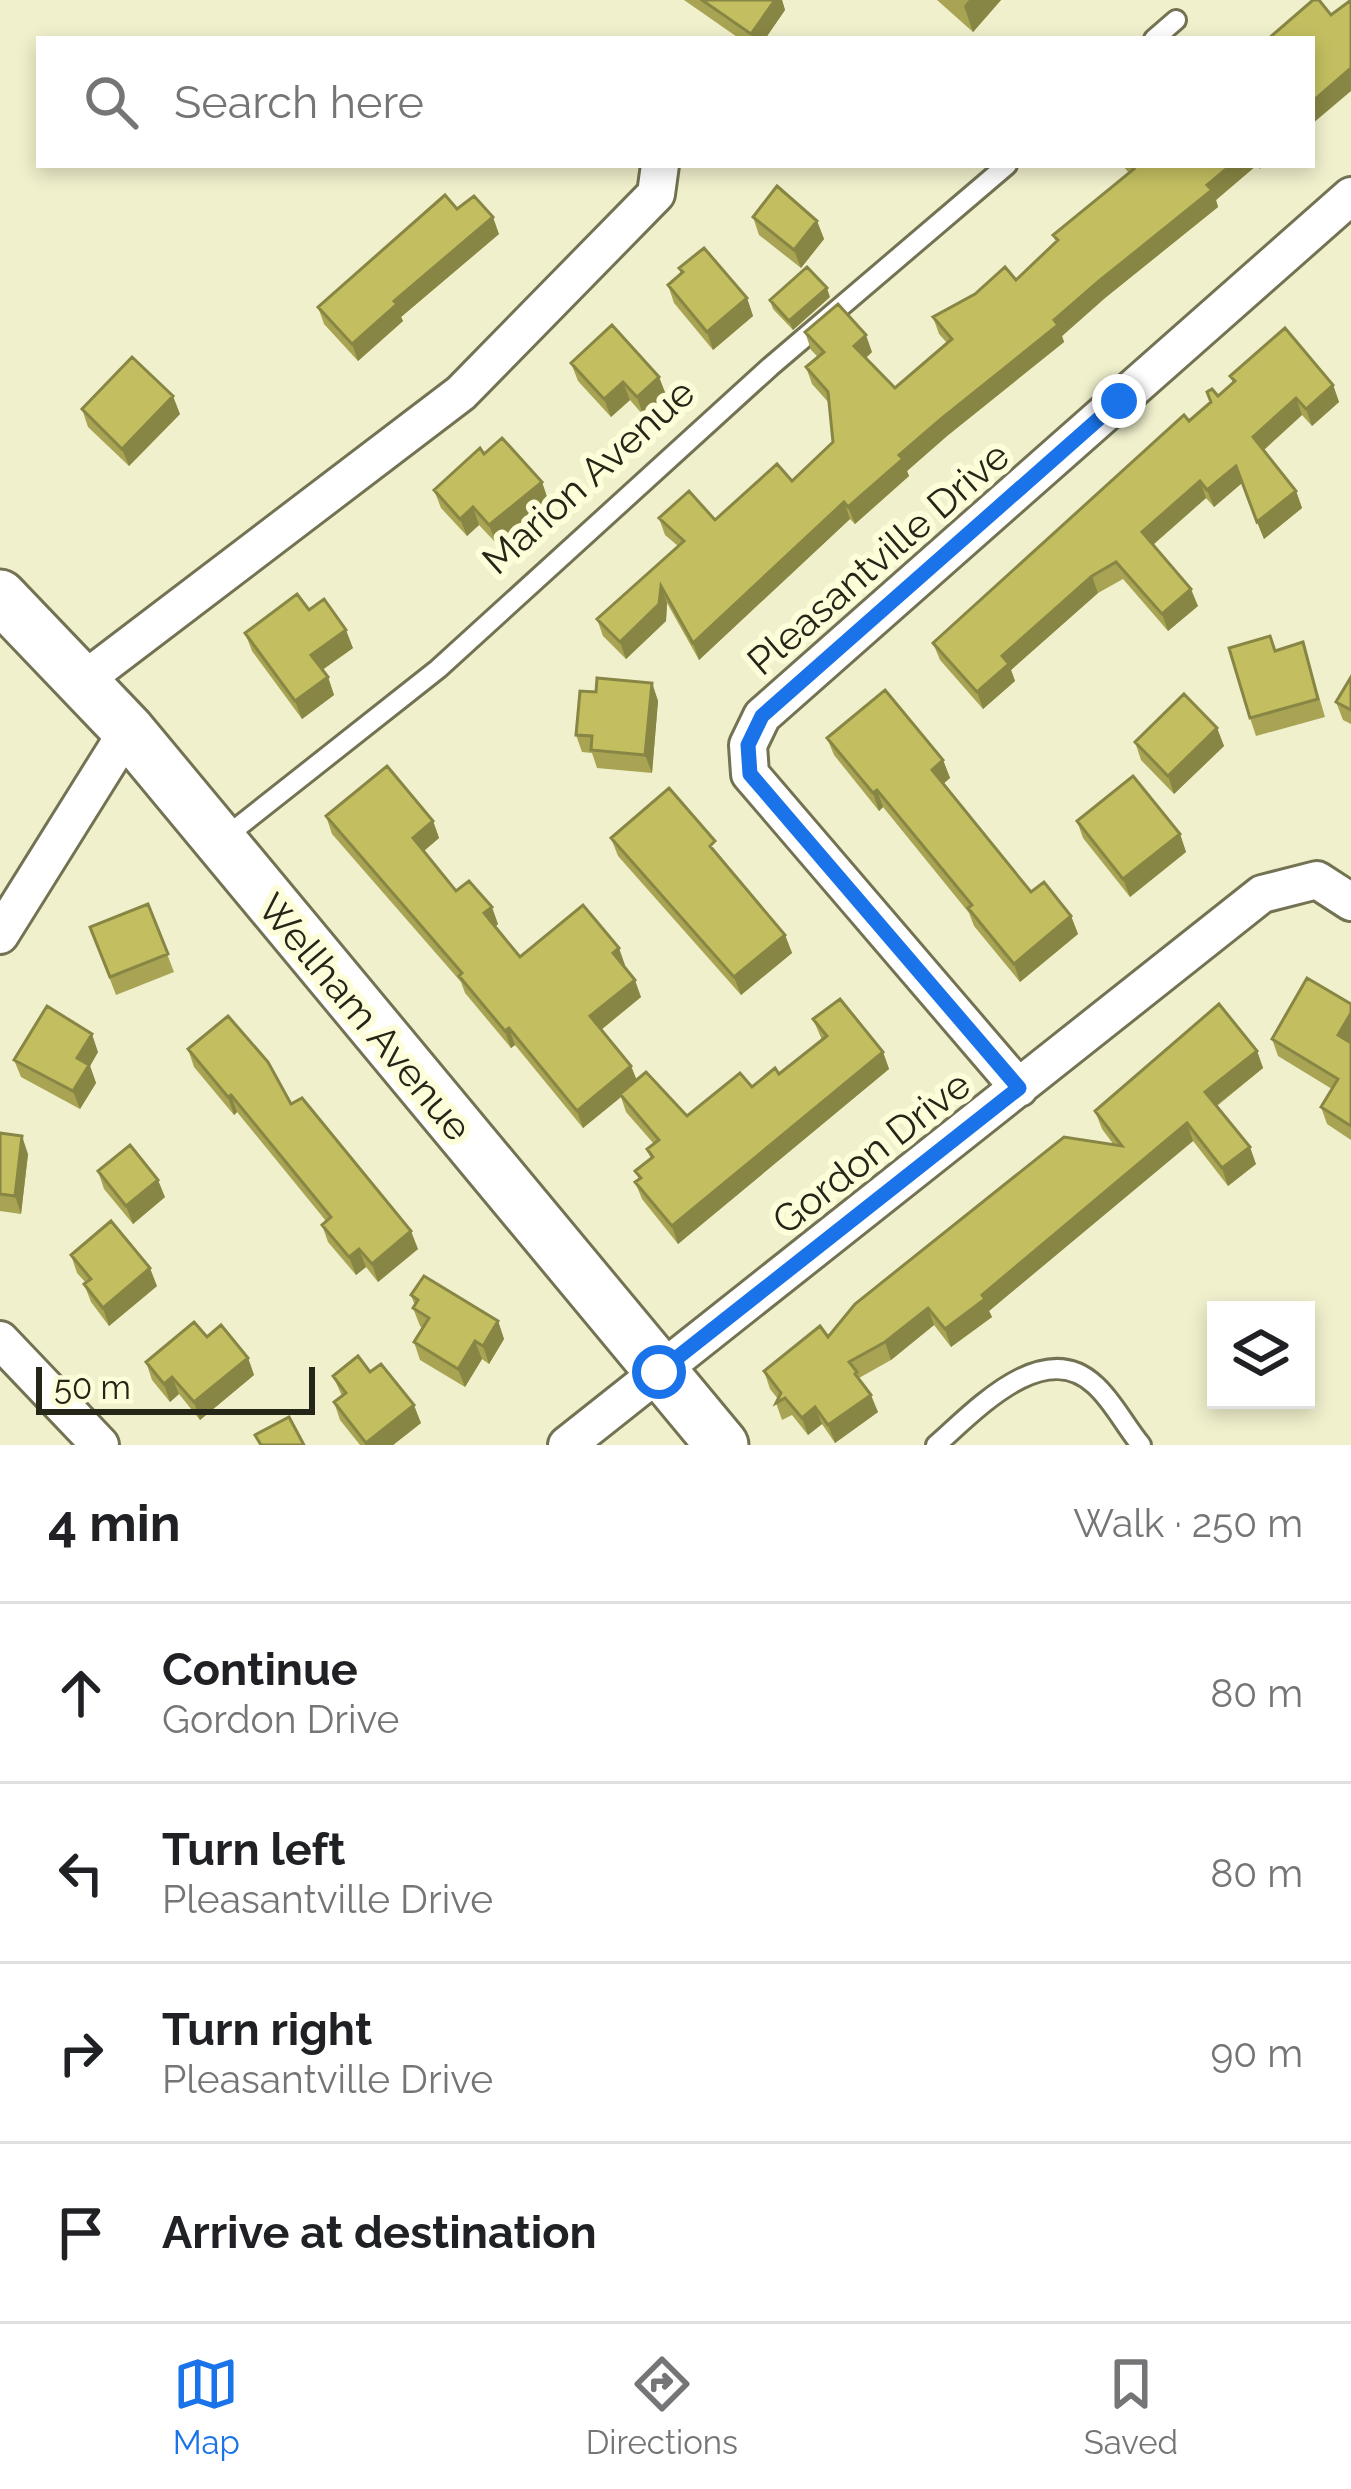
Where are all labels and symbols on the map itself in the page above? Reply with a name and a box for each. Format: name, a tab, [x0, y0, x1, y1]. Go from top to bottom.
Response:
street label: Marion Avenue	[473, 369, 703, 583]
route end	[1092, 374, 1146, 428]
street label: Pleasantville Drive	[738, 432, 1018, 684]
street label: Wellham Avenue	[248, 884, 482, 1150]
street label: Gordon Drive	[763, 1061, 979, 1243]
route start	[632, 1345, 686, 1399]
scale bar	[36, 1361, 315, 1414]

